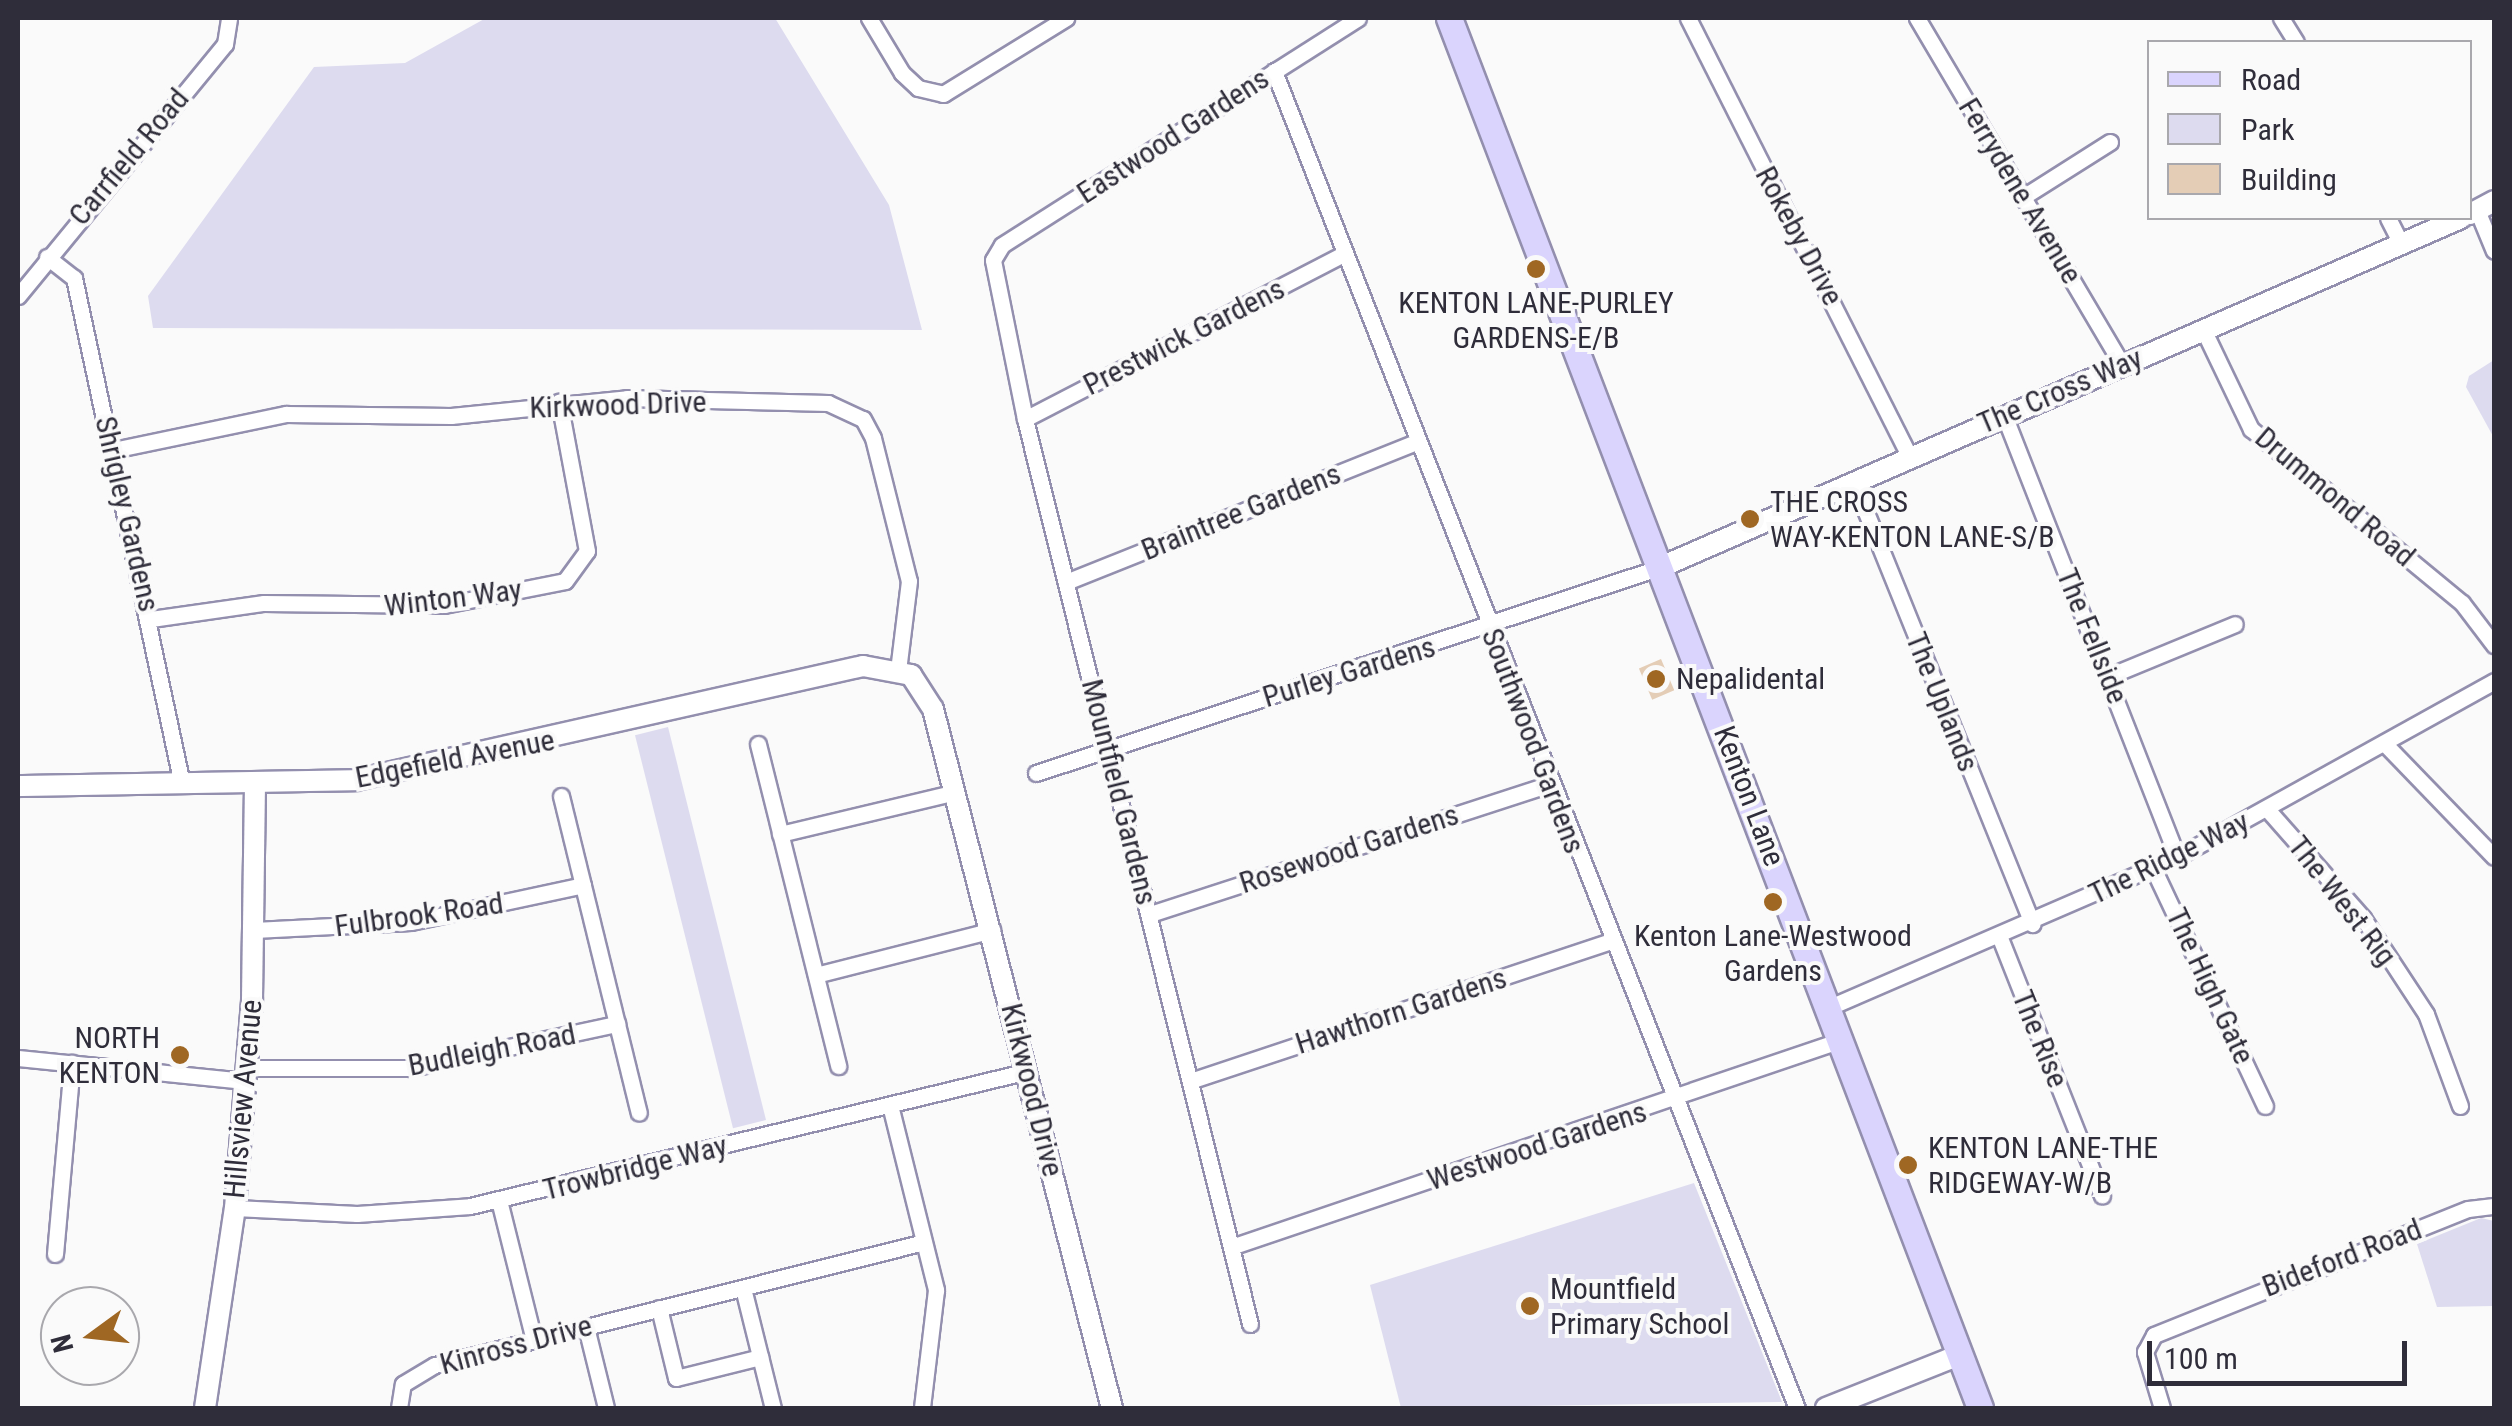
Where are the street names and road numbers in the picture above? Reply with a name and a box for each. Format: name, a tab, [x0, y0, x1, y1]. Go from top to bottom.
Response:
street label: Eastwood Gardens	[1070, 61, 1276, 211]
street label: Carrfield Road	[61, 81, 197, 233]
street label: Ferrydene Avenue	[1951, 92, 2089, 290]
street label: Rokeby Drive	[1747, 160, 1851, 312]
street label: Prestwick Gardens	[1077, 271, 1291, 403]
street label: The Cross Way	[1972, 340, 2148, 442]
street label: Kirkwood Drive	[529, 384, 707, 426]
street label: Shrigley Gardens	[87, 413, 167, 615]
street label: Drummond Road	[2248, 420, 2422, 574]
street label: Braintree Gardens	[1136, 456, 1346, 568]
street label: The Fellside	[2049, 563, 2135, 709]
street label: Winton Way	[382, 572, 524, 624]
street label: Southwood Gardens	[1474, 623, 1592, 859]
street label: The Uplands	[1898, 627, 1986, 777]
street label: Purley Gardens	[1258, 629, 1440, 715]
street label: Mountfield Gardens	[1074, 675, 1164, 909]
street label: Kenton Lane	[1706, 721, 1792, 871]
street label: Edgefield Avenue	[352, 722, 558, 796]
street label: Rosewood Gardens	[1235, 797, 1463, 901]
street label: The Ridge Way	[2083, 804, 2255, 912]
street label: The West Rig	[2280, 829, 2404, 973]
street label: Fulbrook Road	[332, 885, 506, 945]
street label: The High Gate	[2158, 902, 2262, 1070]
street label: Hawthorn Gardens	[1291, 960, 1511, 1062]
street label: The Rise	[2004, 985, 2076, 1093]
street label: Hillsview Avenue	[216, 998, 270, 1200]
street label: Kirkwood Drive	[993, 1000, 1071, 1180]
street label: Budleigh Road	[405, 1016, 579, 1084]
street label: Westwood Gardens	[1423, 1094, 1651, 1198]
street label: Trowbridge Way	[539, 1128, 731, 1208]
street label: Bideford Road	[2257, 1211, 2427, 1305]
street label: Kinross Drive	[436, 1307, 596, 1383]

